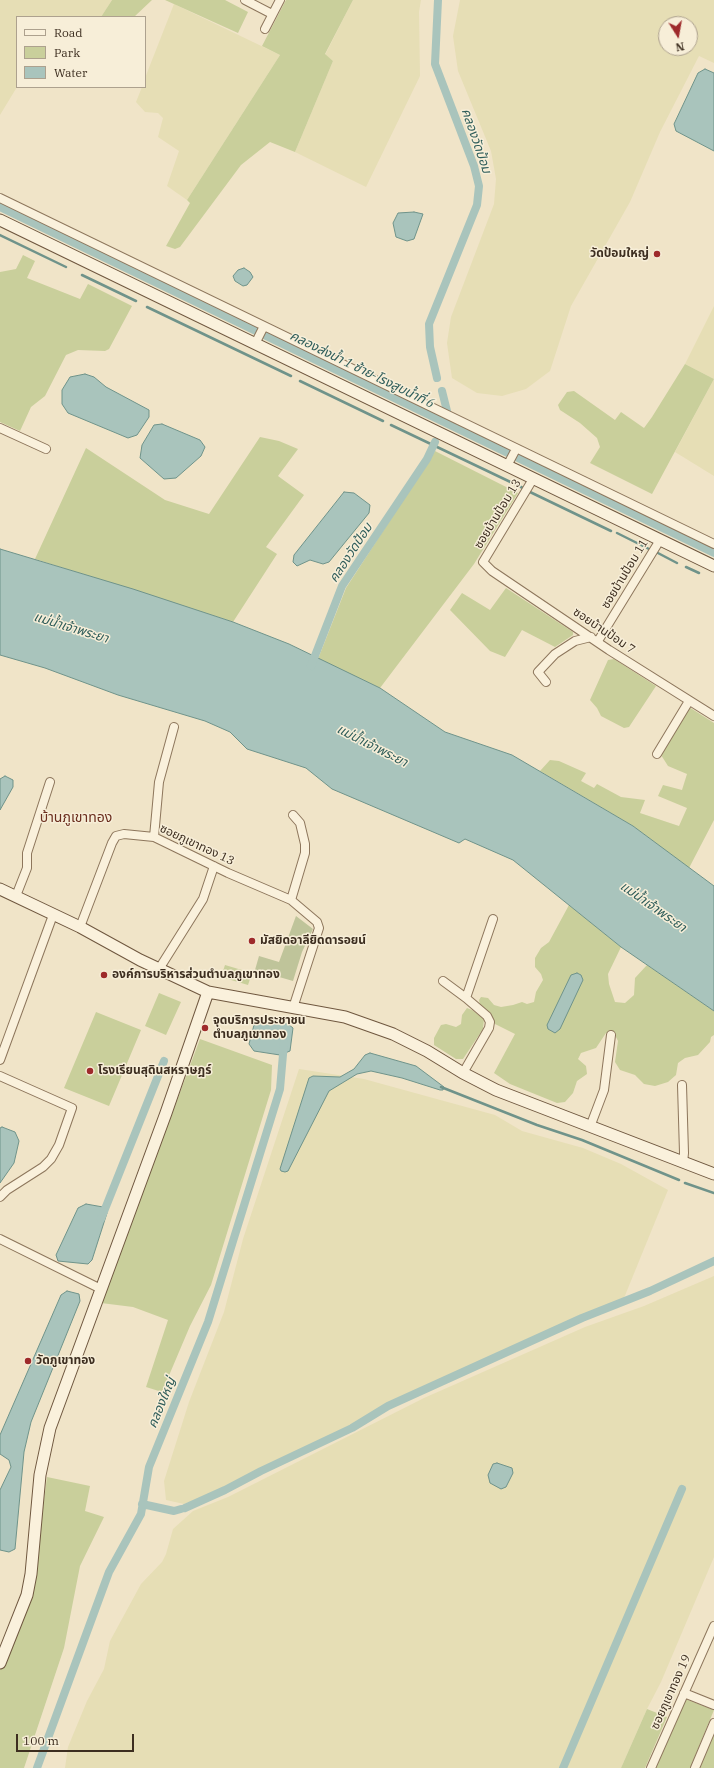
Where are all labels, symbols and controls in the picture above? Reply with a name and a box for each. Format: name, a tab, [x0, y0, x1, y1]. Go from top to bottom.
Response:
legend	[16, 16, 146, 88]
north arrow	[658, 16, 698, 56]
text: Road	[54, 25, 83, 40]
text: N	[674, 39, 686, 54]
text: Park	[54, 45, 80, 60]
text: Water	[54, 65, 87, 80]
water label: คลองวัดป้อม	[458, 107, 494, 175]
place label: วัดป้อมใหญ่	[590, 247, 649, 261]
marker: วัดป้อมใหญ่	[652, 249, 662, 259]
water label: คลองส่งน้ำ 1 ซ้าย-โรงสูบน้ำที่ 6	[287, 328, 437, 412]
street label: ซอยบ้านป้อม 13	[472, 476, 524, 552]
water label: คลองวัดป้อม	[326, 520, 376, 586]
street label: ซอยบ้านป้อม 11	[599, 536, 651, 612]
street label: ซอยบ้านป้อม 7	[570, 605, 638, 657]
water label: แม่น้ำเจ้าพระยา	[32, 609, 110, 647]
water label: แม่น้ำเจ้าพระยา	[334, 722, 410, 770]
district label: บ้านภูเขาทอง	[40, 810, 112, 826]
street label: ซอยภูเขาทอง 13	[157, 821, 237, 869]
water label: แม่น้ำเจ้าพระยา	[617, 879, 689, 935]
place label: มัสยิดอาลียิดดารอยน์	[260, 934, 366, 948]
marker: มัสยิดอาลียิดดารอยน์	[247, 936, 257, 946]
place label: องค์การบริหารส่วนตำบลภูเขาทอง	[112, 968, 280, 982]
marker: องค์การบริหารส่วนตำบลภูเขาทอง	[99, 970, 109, 980]
place label: จุดบริการประชาชน ตำบลภูเขาทอง	[213, 1014, 306, 1042]
marker: จุดบริการประชาชน ตำบลภูเขาทอง	[200, 1023, 210, 1033]
place label: โรงเรียนสุดินสหราษฎร์	[98, 1064, 211, 1078]
marker: โรงเรียนสุดินสหราษฎร์	[85, 1066, 95, 1076]
place label: วัดภูเขาทอง	[36, 1354, 95, 1368]
marker: วัดภูเขาทอง	[23, 1356, 33, 1366]
water label: คลองใหญ่	[145, 1375, 179, 1431]
street label: ซอยภูเขาทอง 19	[648, 1652, 694, 1732]
scale bar	[18, 1726, 136, 1752]
text: 100 m	[23, 1733, 59, 1748]

